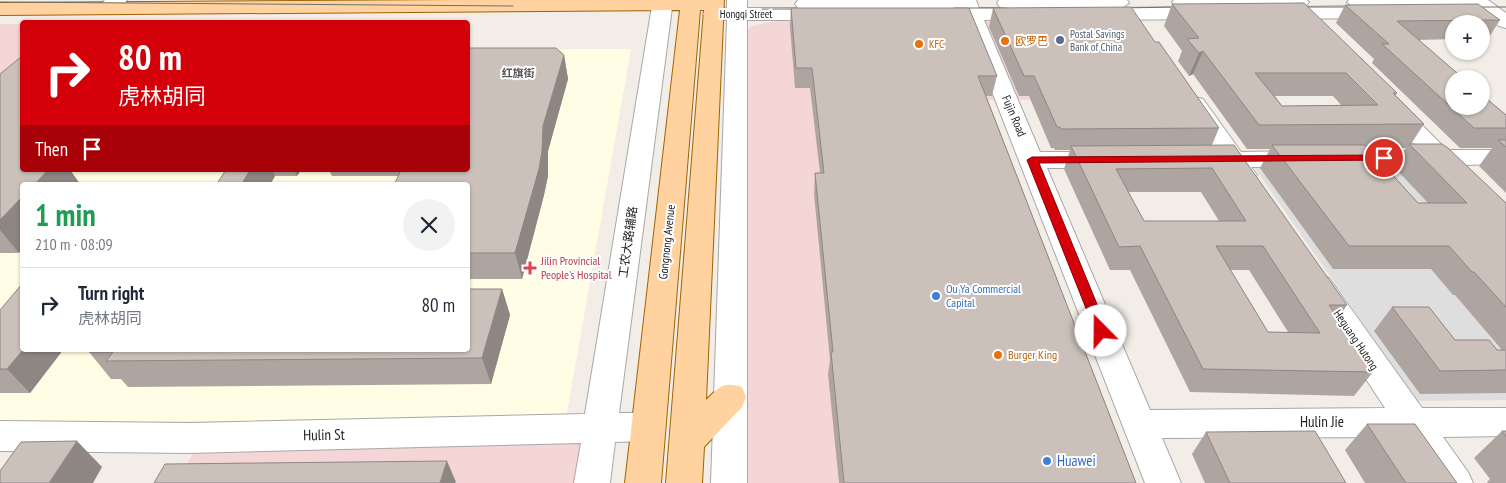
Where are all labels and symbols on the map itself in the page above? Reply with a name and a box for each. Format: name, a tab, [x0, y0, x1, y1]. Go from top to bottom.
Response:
street label: Hongqi Street	[720, 7, 772, 21]
place label: Postal Savings Bank of China	[1070, 27, 1125, 54]
place label: 欧罗巴	[1015, 34, 1048, 48]
marker: Postal Savings Bank of China	[1054, 34, 1066, 46]
marker: 欧罗巴	[999, 35, 1011, 47]
place label: KFC	[929, 37, 944, 51]
marker: KFC	[913, 38, 925, 50]
district label: 红旗街	[502, 66, 535, 80]
street label: Fujin Road	[999, 93, 1030, 139]
pin	[1363, 137, 1405, 179]
street label: Gongnong Avenue	[655, 204, 678, 280]
street label: 工农大路辅路	[615, 205, 640, 279]
place label: Jilin Provincial People's Hospital	[540, 253, 612, 282]
marker: Jilin Provincial People's Hospital	[523, 261, 537, 275]
place label: Ou Ya Commercial Capital	[946, 281, 1021, 310]
marker: Ou Ya Commercial Capital	[930, 290, 942, 302]
position arrow	[1074, 304, 1126, 356]
street label: Heguang Hutong	[1331, 307, 1382, 373]
place label: Burger King	[1008, 347, 1057, 362]
marker: Burger King	[992, 349, 1004, 361]
street label: Hulin Jie	[1300, 412, 1344, 431]
street label: Hulin St	[303, 425, 345, 444]
place label: Huawei	[1057, 451, 1096, 470]
marker: Huawei	[1041, 455, 1053, 467]

